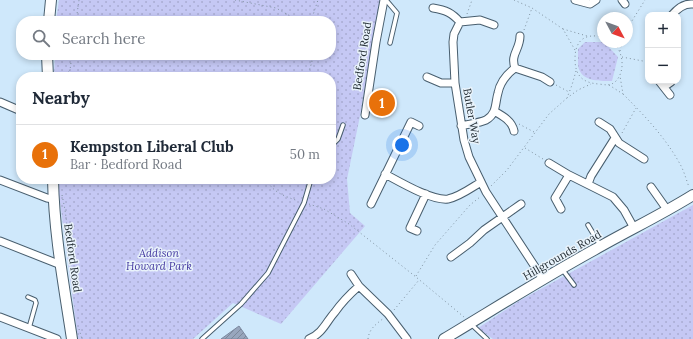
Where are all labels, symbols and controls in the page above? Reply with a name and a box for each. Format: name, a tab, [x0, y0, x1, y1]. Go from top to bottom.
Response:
north arrow	[597, 12, 633, 48]
map controls	[645, 12, 681, 84]
button: +	[645, 12, 681, 48]
search box	[16, 16, 336, 60]
street label: Bedford Road	[350, 20, 374, 91]
icon: search	[30, 27, 52, 49]
text: Search here	[62, 29, 145, 48]
button: −	[645, 48, 681, 84]
text: Nearby	[32, 87, 90, 109]
street label: Butler Way	[460, 87, 484, 145]
pin: 1	[369, 88, 395, 118]
your location	[392, 135, 412, 155]
text: Kempston Liberal Club	[70, 137, 234, 156]
text: 1	[42, 146, 48, 163]
text: 50 m	[290, 146, 320, 163]
text: Bar · Bedford Road	[70, 156, 182, 173]
street label: Bedford Road	[61, 223, 85, 294]
street label: Hillgrounds Road	[520, 227, 604, 283]
park label: Addison Howard Park	[126, 246, 192, 273]

